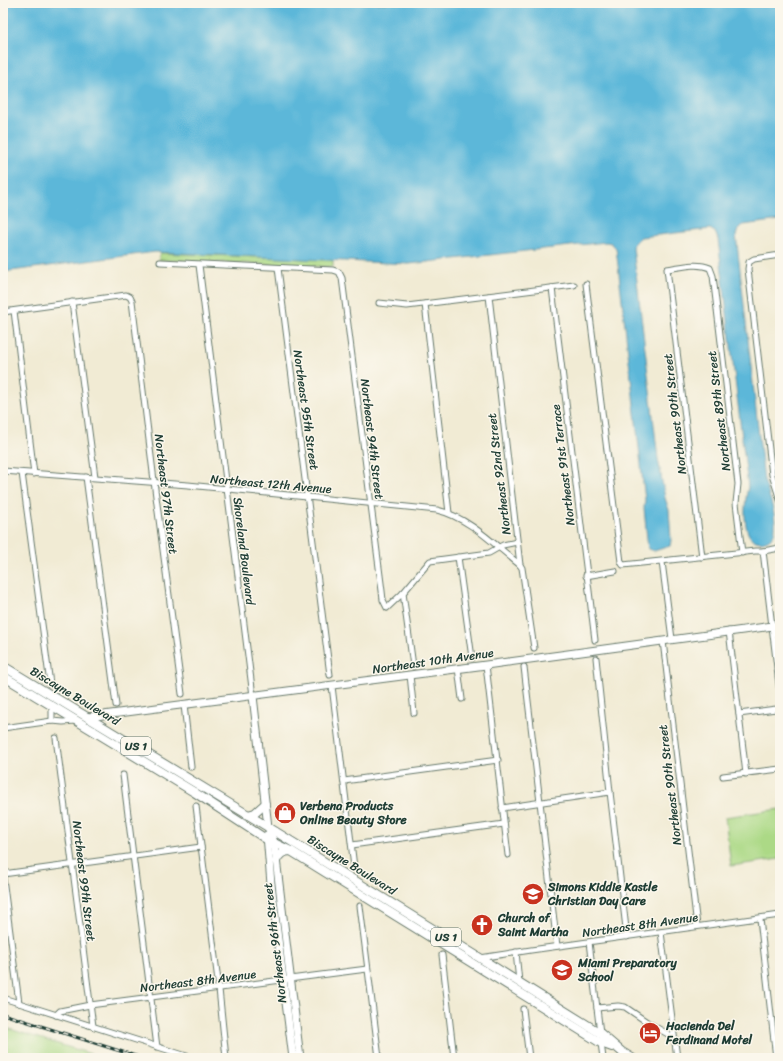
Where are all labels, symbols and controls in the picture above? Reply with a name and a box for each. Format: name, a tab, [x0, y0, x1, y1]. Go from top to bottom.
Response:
street label: Northeast 95th Street	[287, 348, 325, 472]
street label: Northeast 89th Street	[701, 350, 737, 472]
street label: Northeast 90th Street	[657, 352, 693, 476]
street label: Northeast 94th Street	[354, 377, 390, 501]
street label: Northeast 91st Terrace	[545, 403, 581, 527]
street label: Northeast 92nd Street	[481, 412, 517, 536]
street label: Northeast 97th Street	[148, 433, 184, 555]
street label: Northeast 12th Avenue	[209, 468, 333, 500]
street label: Shoreland Boulevard	[226, 496, 262, 607]
street label: Northeast 10th Avenue	[371, 642, 495, 680]
street label: Biscayne Boulevard	[26, 660, 125, 732]
street label: Northeast 90th Street	[652, 723, 688, 847]
road number: US 1	[121, 737, 151, 755]
place label: Verbena Products Online Beauty Store	[299, 795, 407, 831]
shop icon: Verbena Products Online Beauty Store	[272, 800, 298, 826]
street label: Northeast 99th Street	[66, 820, 102, 942]
street label: Biscayne Boulevard	[303, 829, 402, 902]
place label: Simons Kiddie Kastle Christian Day Care	[547, 876, 658, 912]
school or university icon: Simons Kiddie Kastle Christian Day Care	[520, 881, 546, 907]
street label: Northeast 96th Street	[257, 882, 293, 1004]
street label: Northeast 8th Avenue	[581, 906, 700, 944]
place label: Church of Saint Martha	[497, 907, 568, 943]
church icon: Church of Saint Martha	[469, 912, 495, 938]
road number: US 1	[431, 928, 461, 946]
place label: Miami Preparatory School	[577, 952, 677, 988]
school or university icon: Miami Preparatory School	[549, 957, 575, 983]
street label: Northeast 8th Avenue	[139, 963, 258, 999]
place label: Hacienda Del Ferdinand Motel	[665, 1015, 753, 1051]
hotel icon: Hacienda Del Ferdinand Motel	[637, 1020, 663, 1046]

